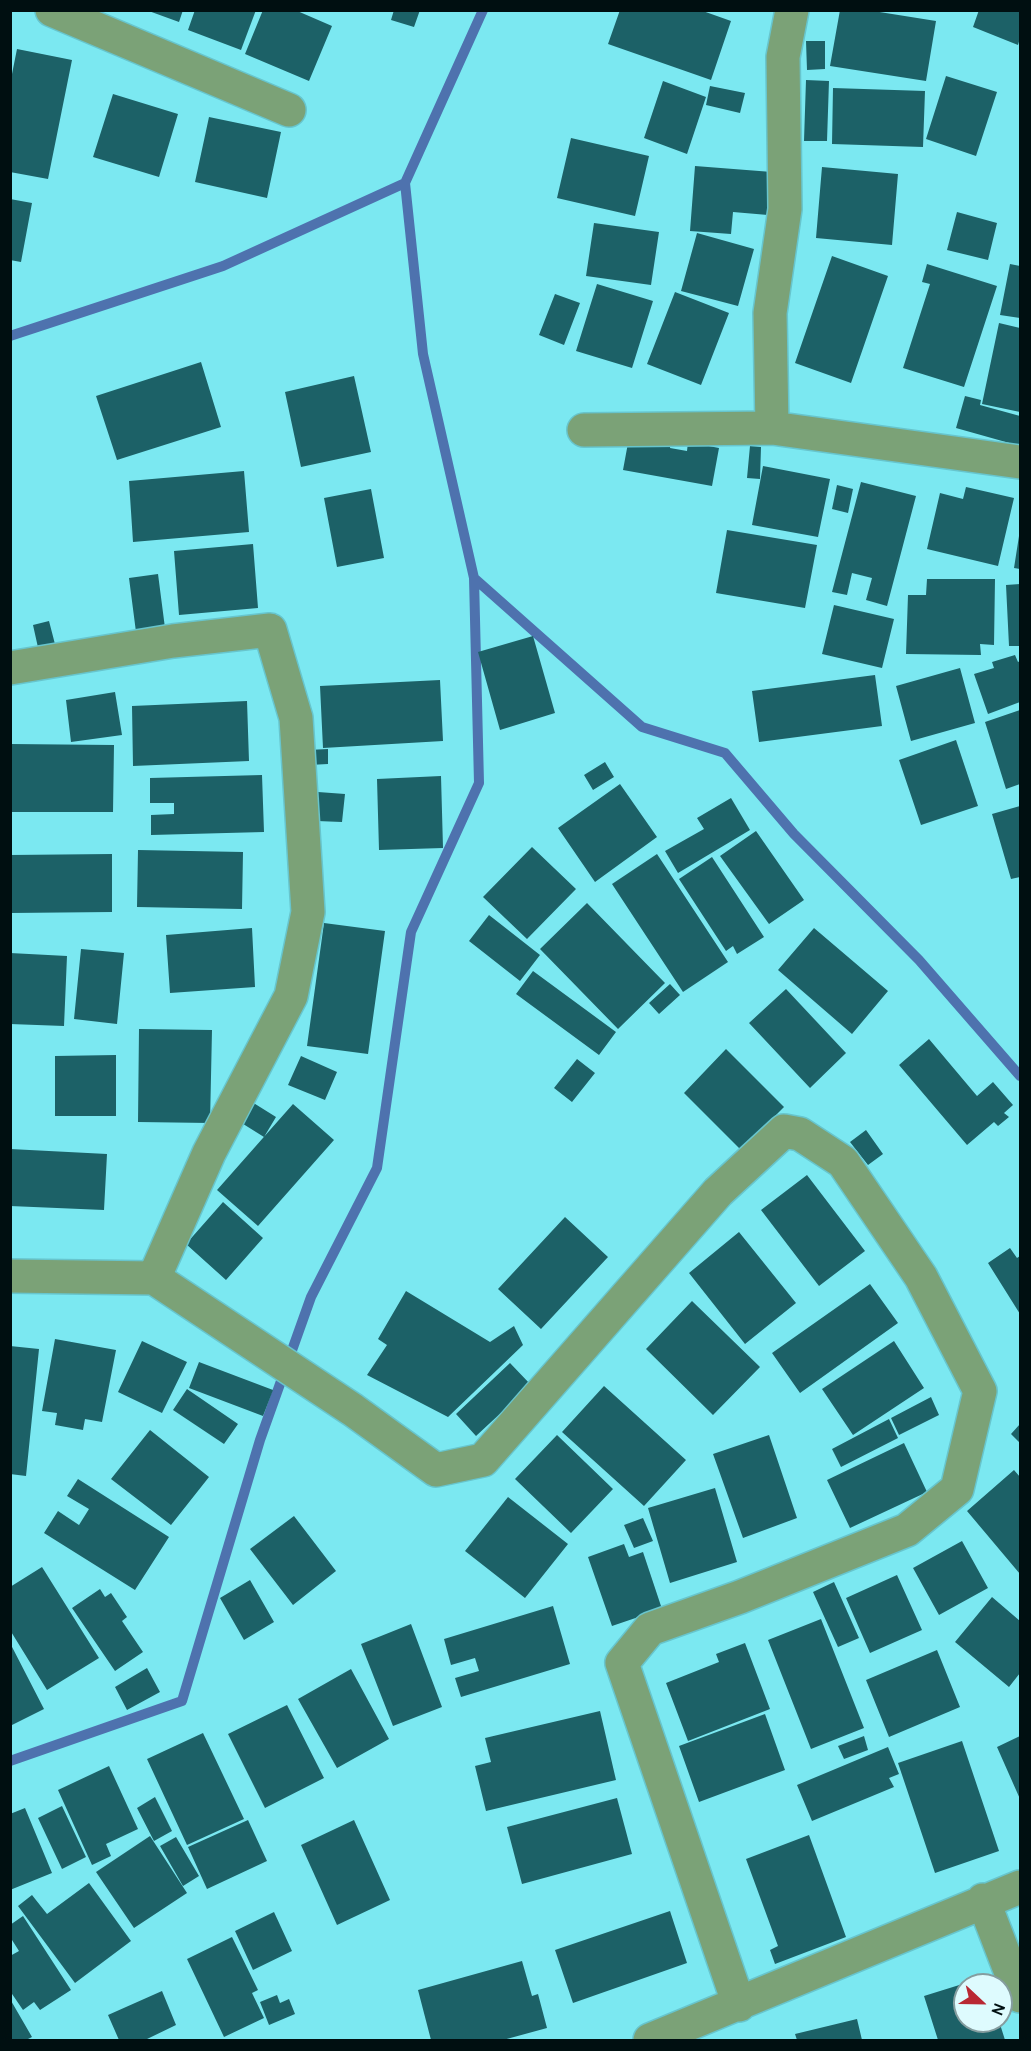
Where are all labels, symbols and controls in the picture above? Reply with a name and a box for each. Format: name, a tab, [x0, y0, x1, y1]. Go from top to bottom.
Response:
north arrow	[953, 1973, 1013, 2033]
text: N	[987, 2000, 1009, 2018]

